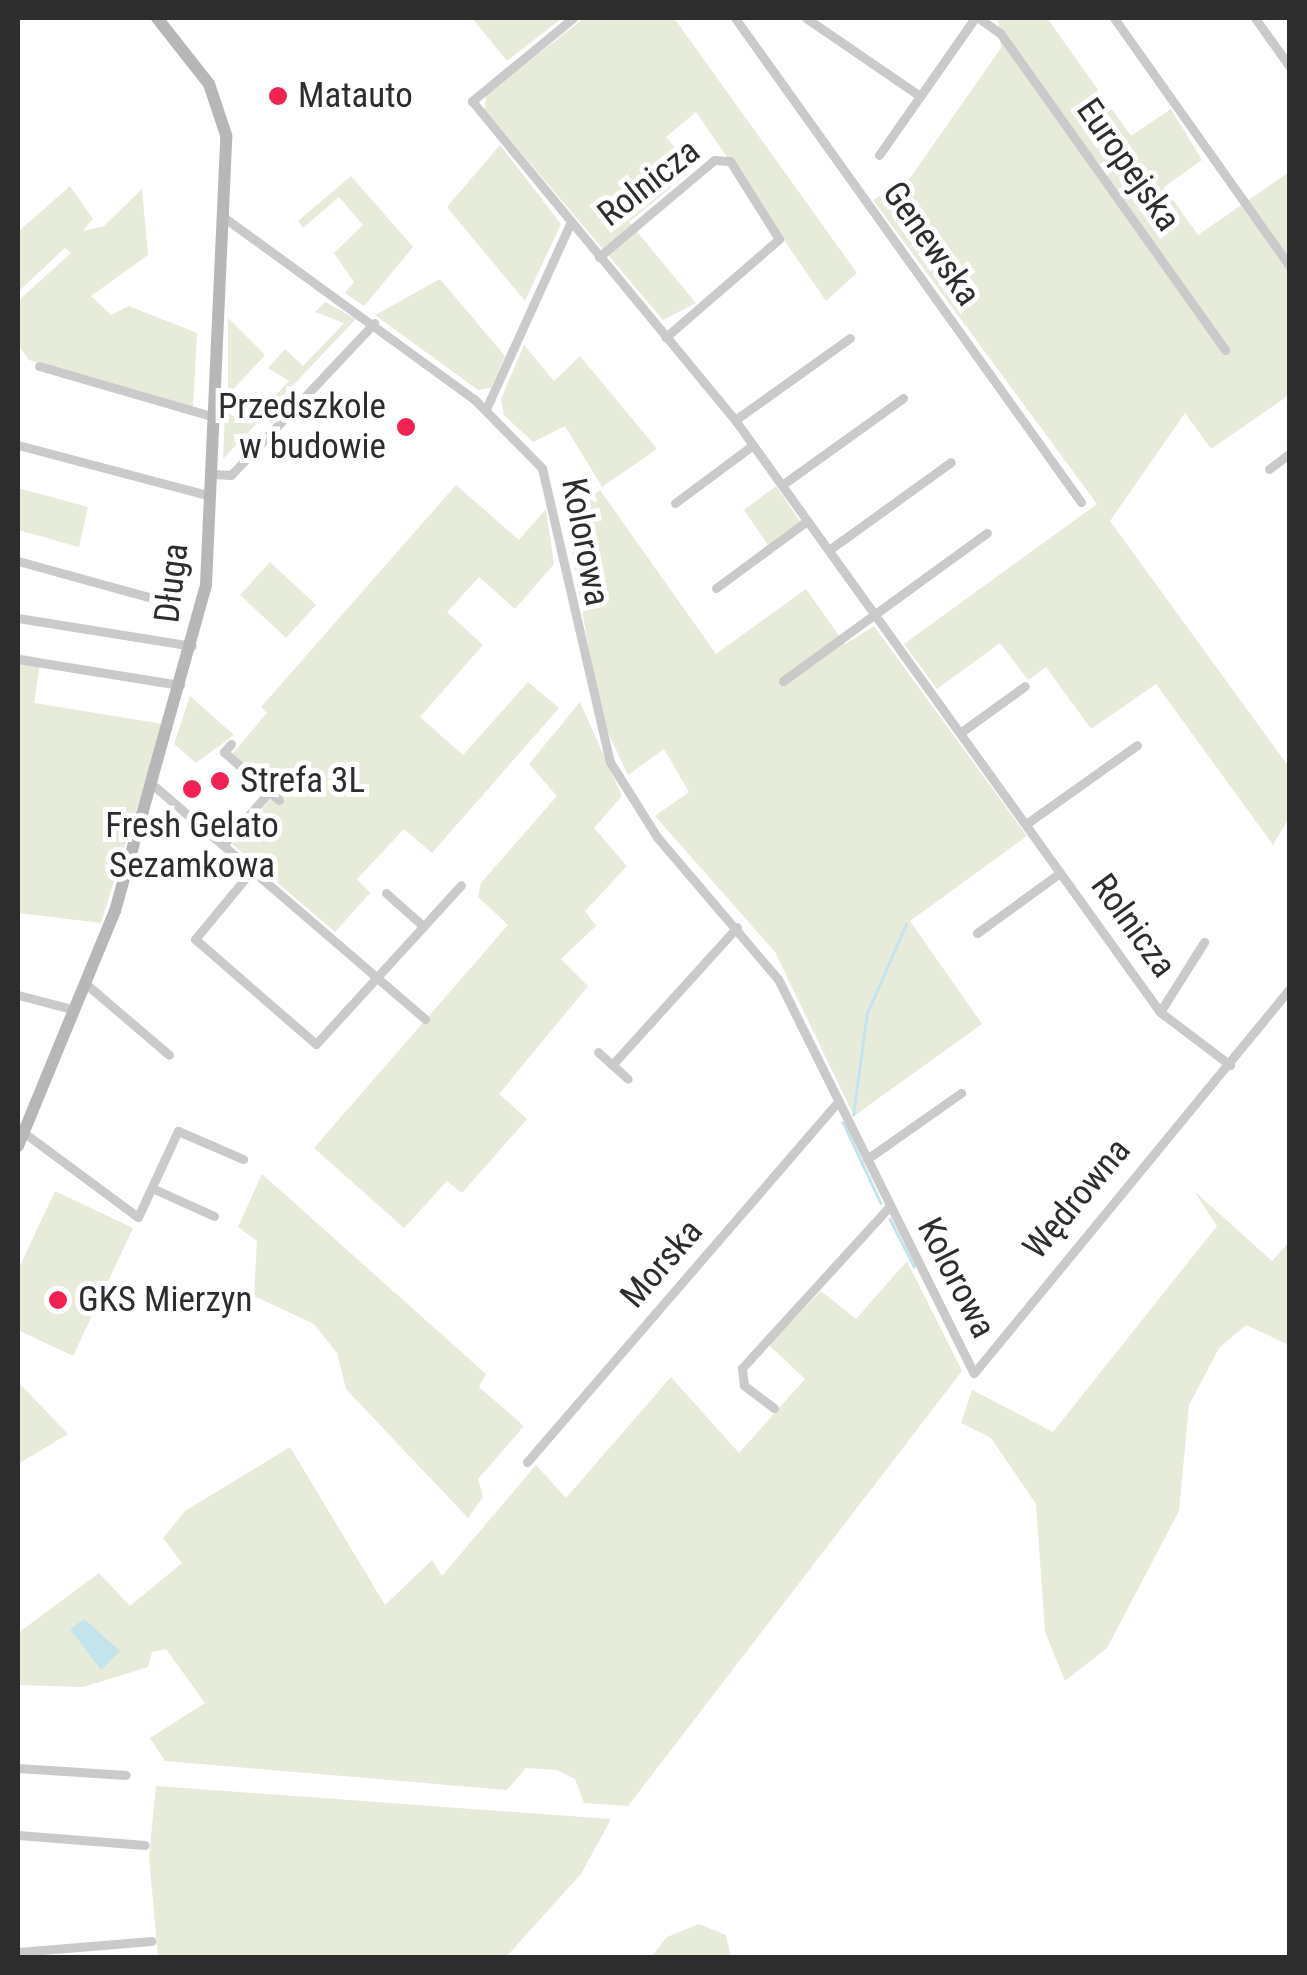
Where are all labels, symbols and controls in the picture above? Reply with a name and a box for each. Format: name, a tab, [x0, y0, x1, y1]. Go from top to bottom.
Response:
place label: Matauto	[298, 75, 413, 117]
marker: Matauto	[267, 85, 289, 107]
street label: Europejska	[1067, 91, 1189, 239]
street label: Rolnicza	[590, 130, 708, 236]
street label: Genewska	[873, 174, 989, 314]
place label: Przedszkole w budowie	[218, 386, 386, 468]
marker: Przedszkole w budowie	[395, 416, 417, 438]
street label: Kolorowa	[552, 475, 618, 609]
street label: Długa	[146, 541, 198, 625]
place label: Strefa 3L	[240, 760, 365, 802]
marker: Strefa 3L	[209, 770, 231, 792]
marker: Fresh Gelato Sezamkowa	[181, 778, 203, 800]
place label: Fresh Gelato Sezamkowa	[105, 805, 279, 887]
street label: Rolnicza	[1081, 866, 1185, 986]
street label: Wędrowna	[1015, 1130, 1139, 1268]
street label: Morska	[612, 1211, 712, 1317]
street label: Kolorowa	[908, 1211, 1004, 1345]
place label: GKS Mierzyn	[78, 1279, 252, 1321]
marker: GKS Mierzyn	[47, 1289, 69, 1311]

